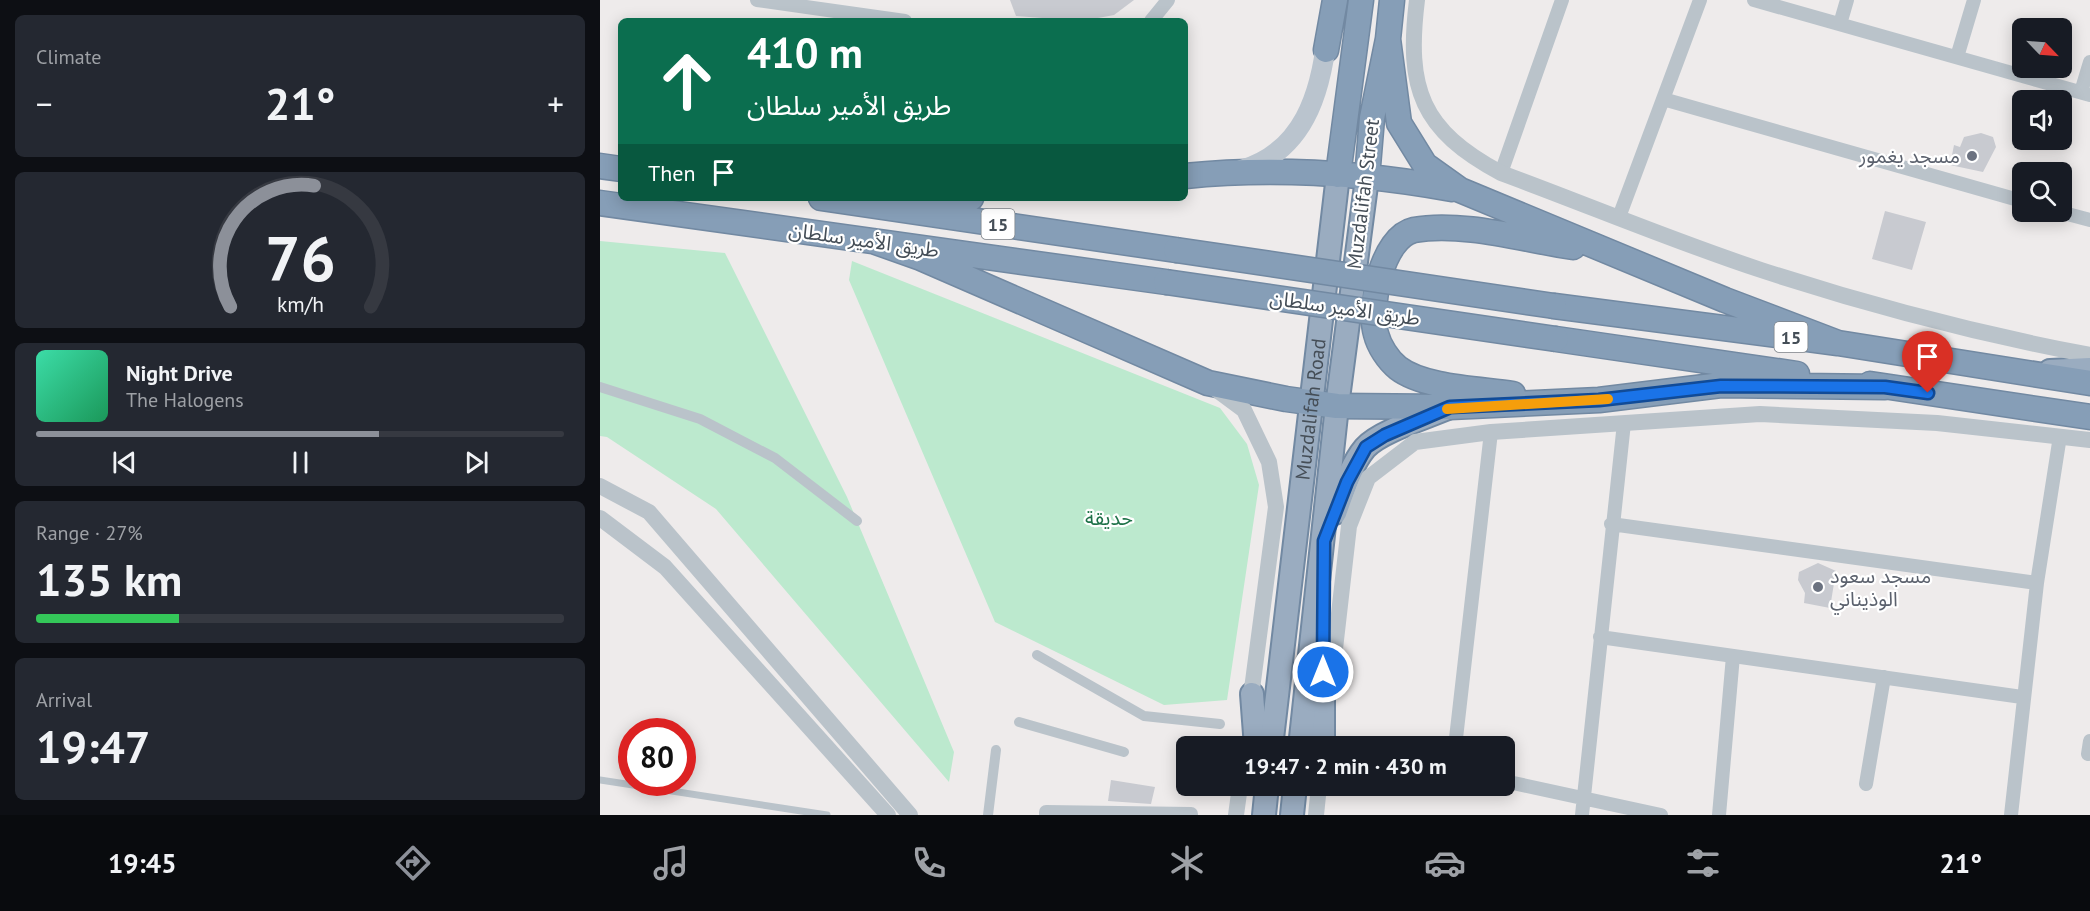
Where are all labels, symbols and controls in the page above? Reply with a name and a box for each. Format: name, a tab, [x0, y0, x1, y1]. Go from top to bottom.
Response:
north arrow	[2012, 18, 2072, 78]
map controls	[2012, 18, 2072, 222]
text: 410 m	[747, 25, 863, 80]
icon: ahead	[648, 42, 726, 120]
text: Climate	[36, 44, 102, 70]
text: 21°	[265, 74, 335, 132]
text: −	[36, 82, 53, 125]
text: +	[547, 82, 564, 125]
text: طريق الأمير سلطان	[747, 88, 951, 122]
button: sound	[2012, 90, 2072, 150]
street label: Muzdalifah Street	[1341, 117, 1385, 271]
place label: مسجد يغمور	[1858, 143, 1960, 169]
marker: مسجد يغمور	[1965, 149, 1979, 163]
icon: arrive	[707, 156, 740, 189]
text: Then	[648, 159, 695, 187]
button: search	[2012, 162, 2072, 222]
road number: 15	[982, 209, 1014, 239]
text: 76	[265, 217, 335, 298]
street label: طريق الأمير سلطان	[787, 217, 941, 263]
street label: طريق الأمير سلطان	[1268, 285, 1422, 331]
text: km/h	[276, 291, 323, 319]
road number: 15	[1774, 322, 1808, 352]
pin	[1902, 331, 1953, 393]
street label: Muzdalifah Road	[1289, 337, 1332, 482]
icon: arrive	[1911, 340, 1944, 373]
text: Night Drive	[126, 359, 233, 387]
text: The Halogens	[126, 387, 244, 413]
icon: previous	[108, 446, 141, 479]
icon: pause	[284, 446, 317, 479]
icon: next	[460, 446, 493, 479]
park label: حديقة	[1085, 505, 1133, 531]
text: Range · 27%	[36, 520, 143, 546]
text: 135 km	[36, 550, 182, 608]
place label: مسجد سعود الوذيناني	[1830, 563, 1931, 615]
marker: مسجد سعود الوذيناني	[1811, 580, 1825, 594]
position arrow	[1291, 640, 1355, 704]
text: Arrival	[36, 687, 92, 713]
text: 19:47	[36, 717, 150, 775]
speed limit sign: 80	[618, 718, 696, 796]
text: 19:47 · 2 min · 430 m	[1244, 752, 1447, 780]
icon: directions	[392, 842, 434, 884]
icon: music	[650, 842, 692, 884]
icon: phone	[908, 842, 950, 884]
icon: climate	[1166, 842, 1208, 884]
icon: car	[1424, 842, 1466, 884]
icon: filters	[1682, 842, 1724, 884]
text: 19:45	[108, 846, 176, 880]
text: 21°	[1940, 846, 1982, 880]

